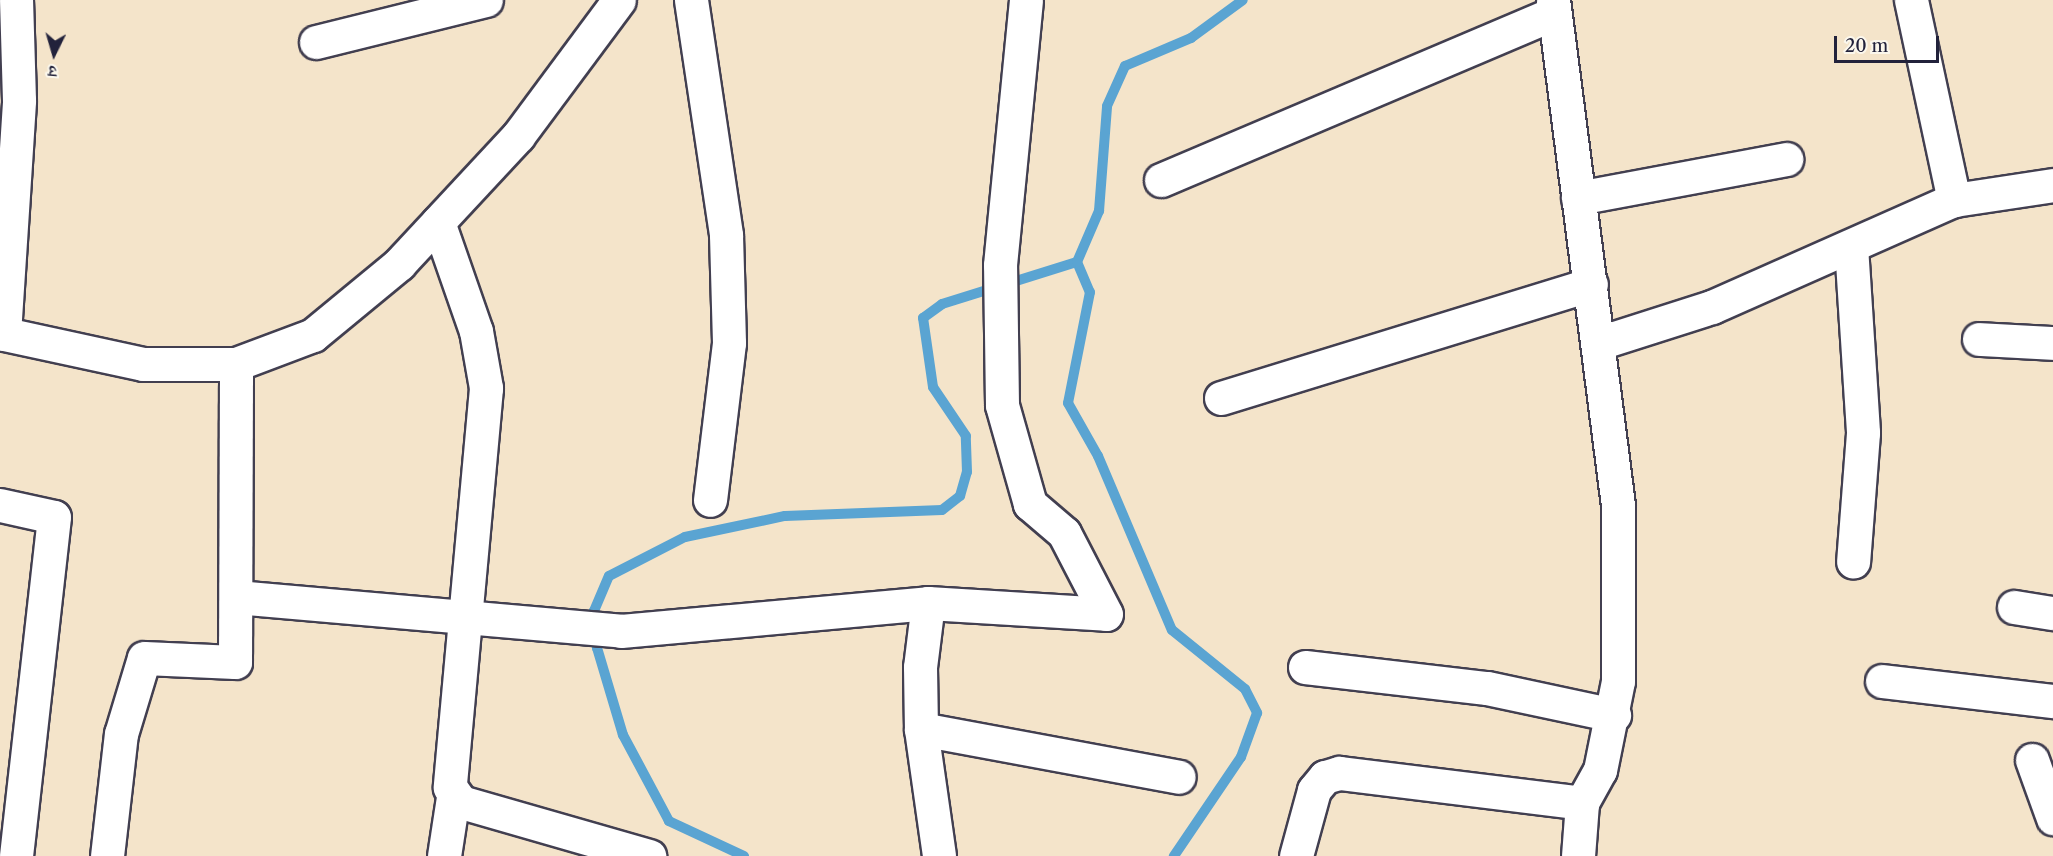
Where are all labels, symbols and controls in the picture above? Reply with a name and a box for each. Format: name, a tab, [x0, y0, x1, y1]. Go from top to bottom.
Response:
north arrow	[24, 24, 84, 84]
scale bar	[1837, 24, 1942, 62]
text: 20 m	[1845, 35, 1888, 57]
text: उ	[47, 62, 57, 82]

